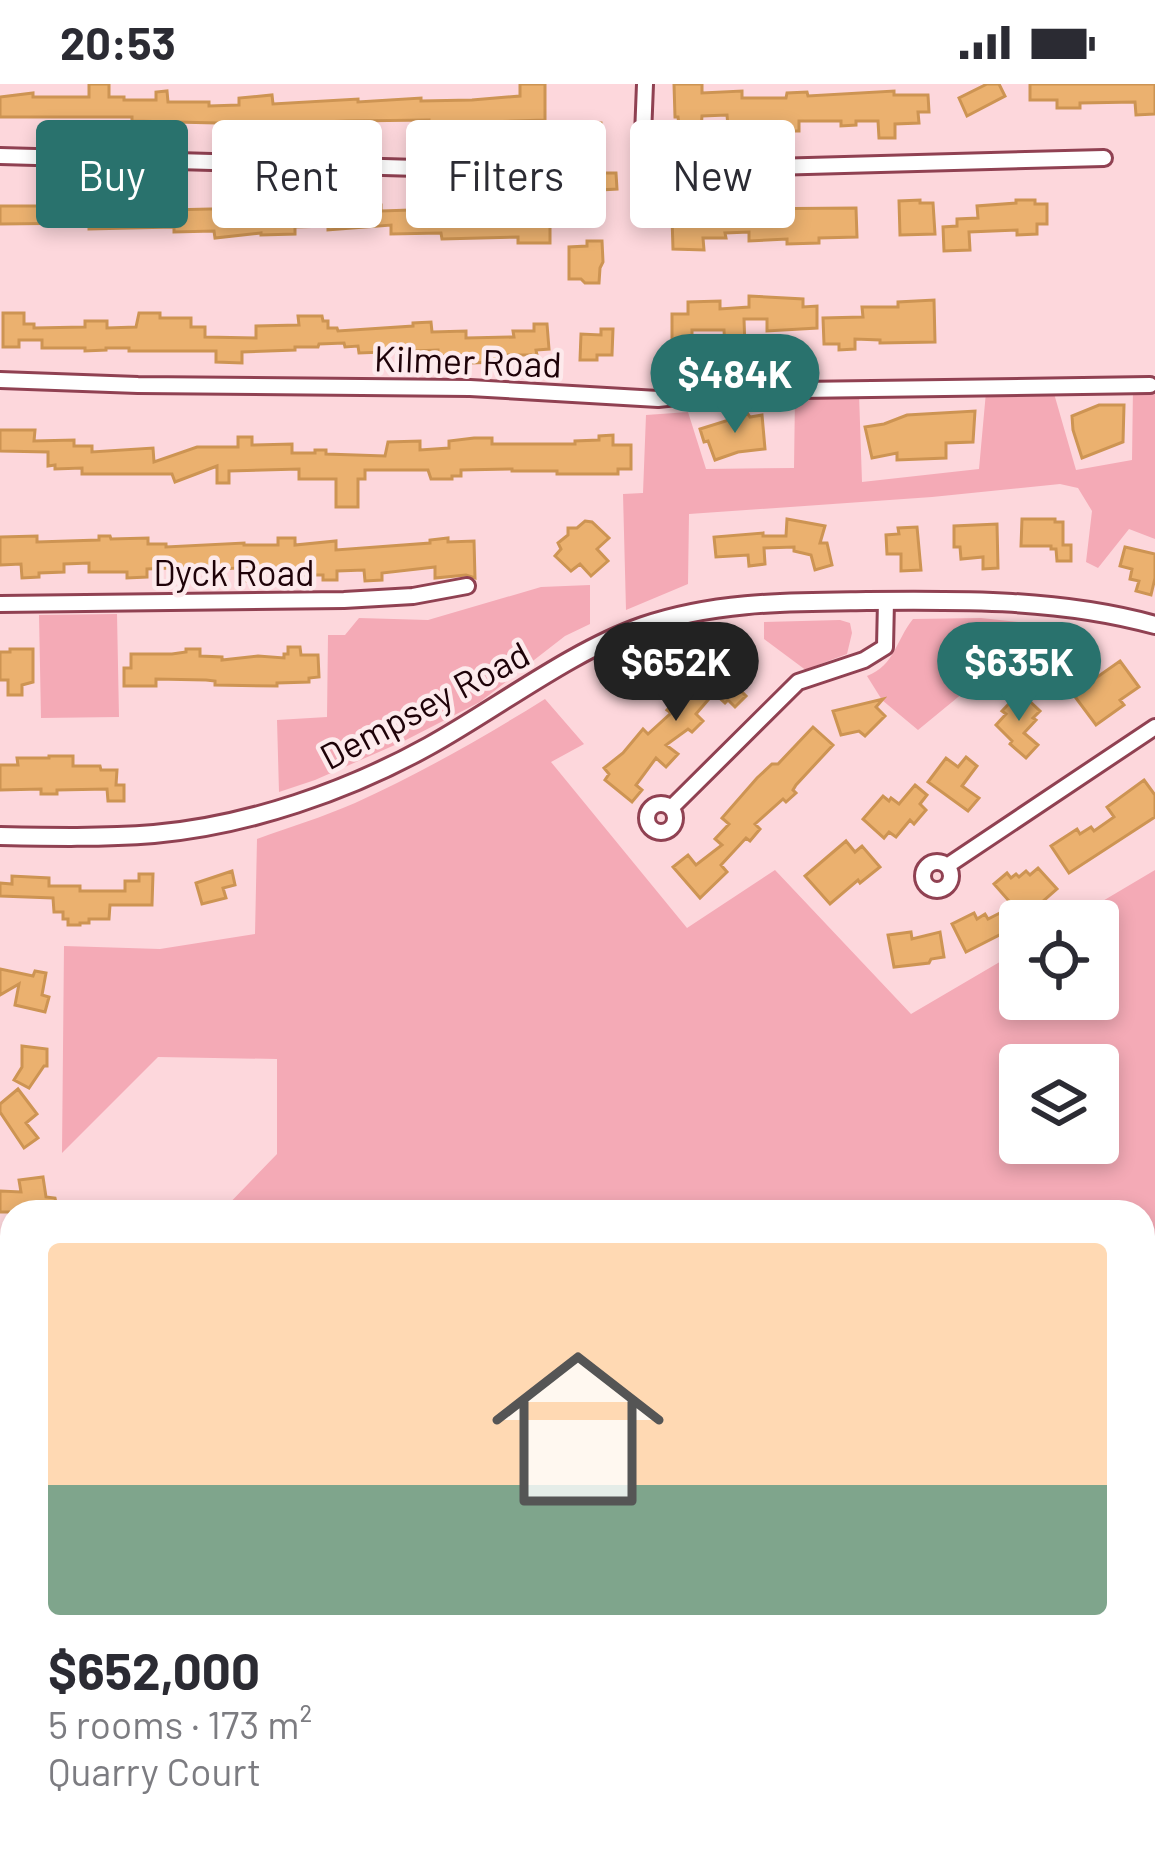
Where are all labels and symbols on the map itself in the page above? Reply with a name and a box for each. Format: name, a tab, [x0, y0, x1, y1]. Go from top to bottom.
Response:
pin: $484K	[651, 334, 819, 436]
street label: Kilmer Road	[373, 335, 563, 385]
street label: Dyck Road	[153, 550, 315, 593]
pin: $652K	[592, 622, 760, 724]
pin: $635K	[935, 622, 1103, 724]
street label: Dempsey Road	[312, 631, 536, 777]

